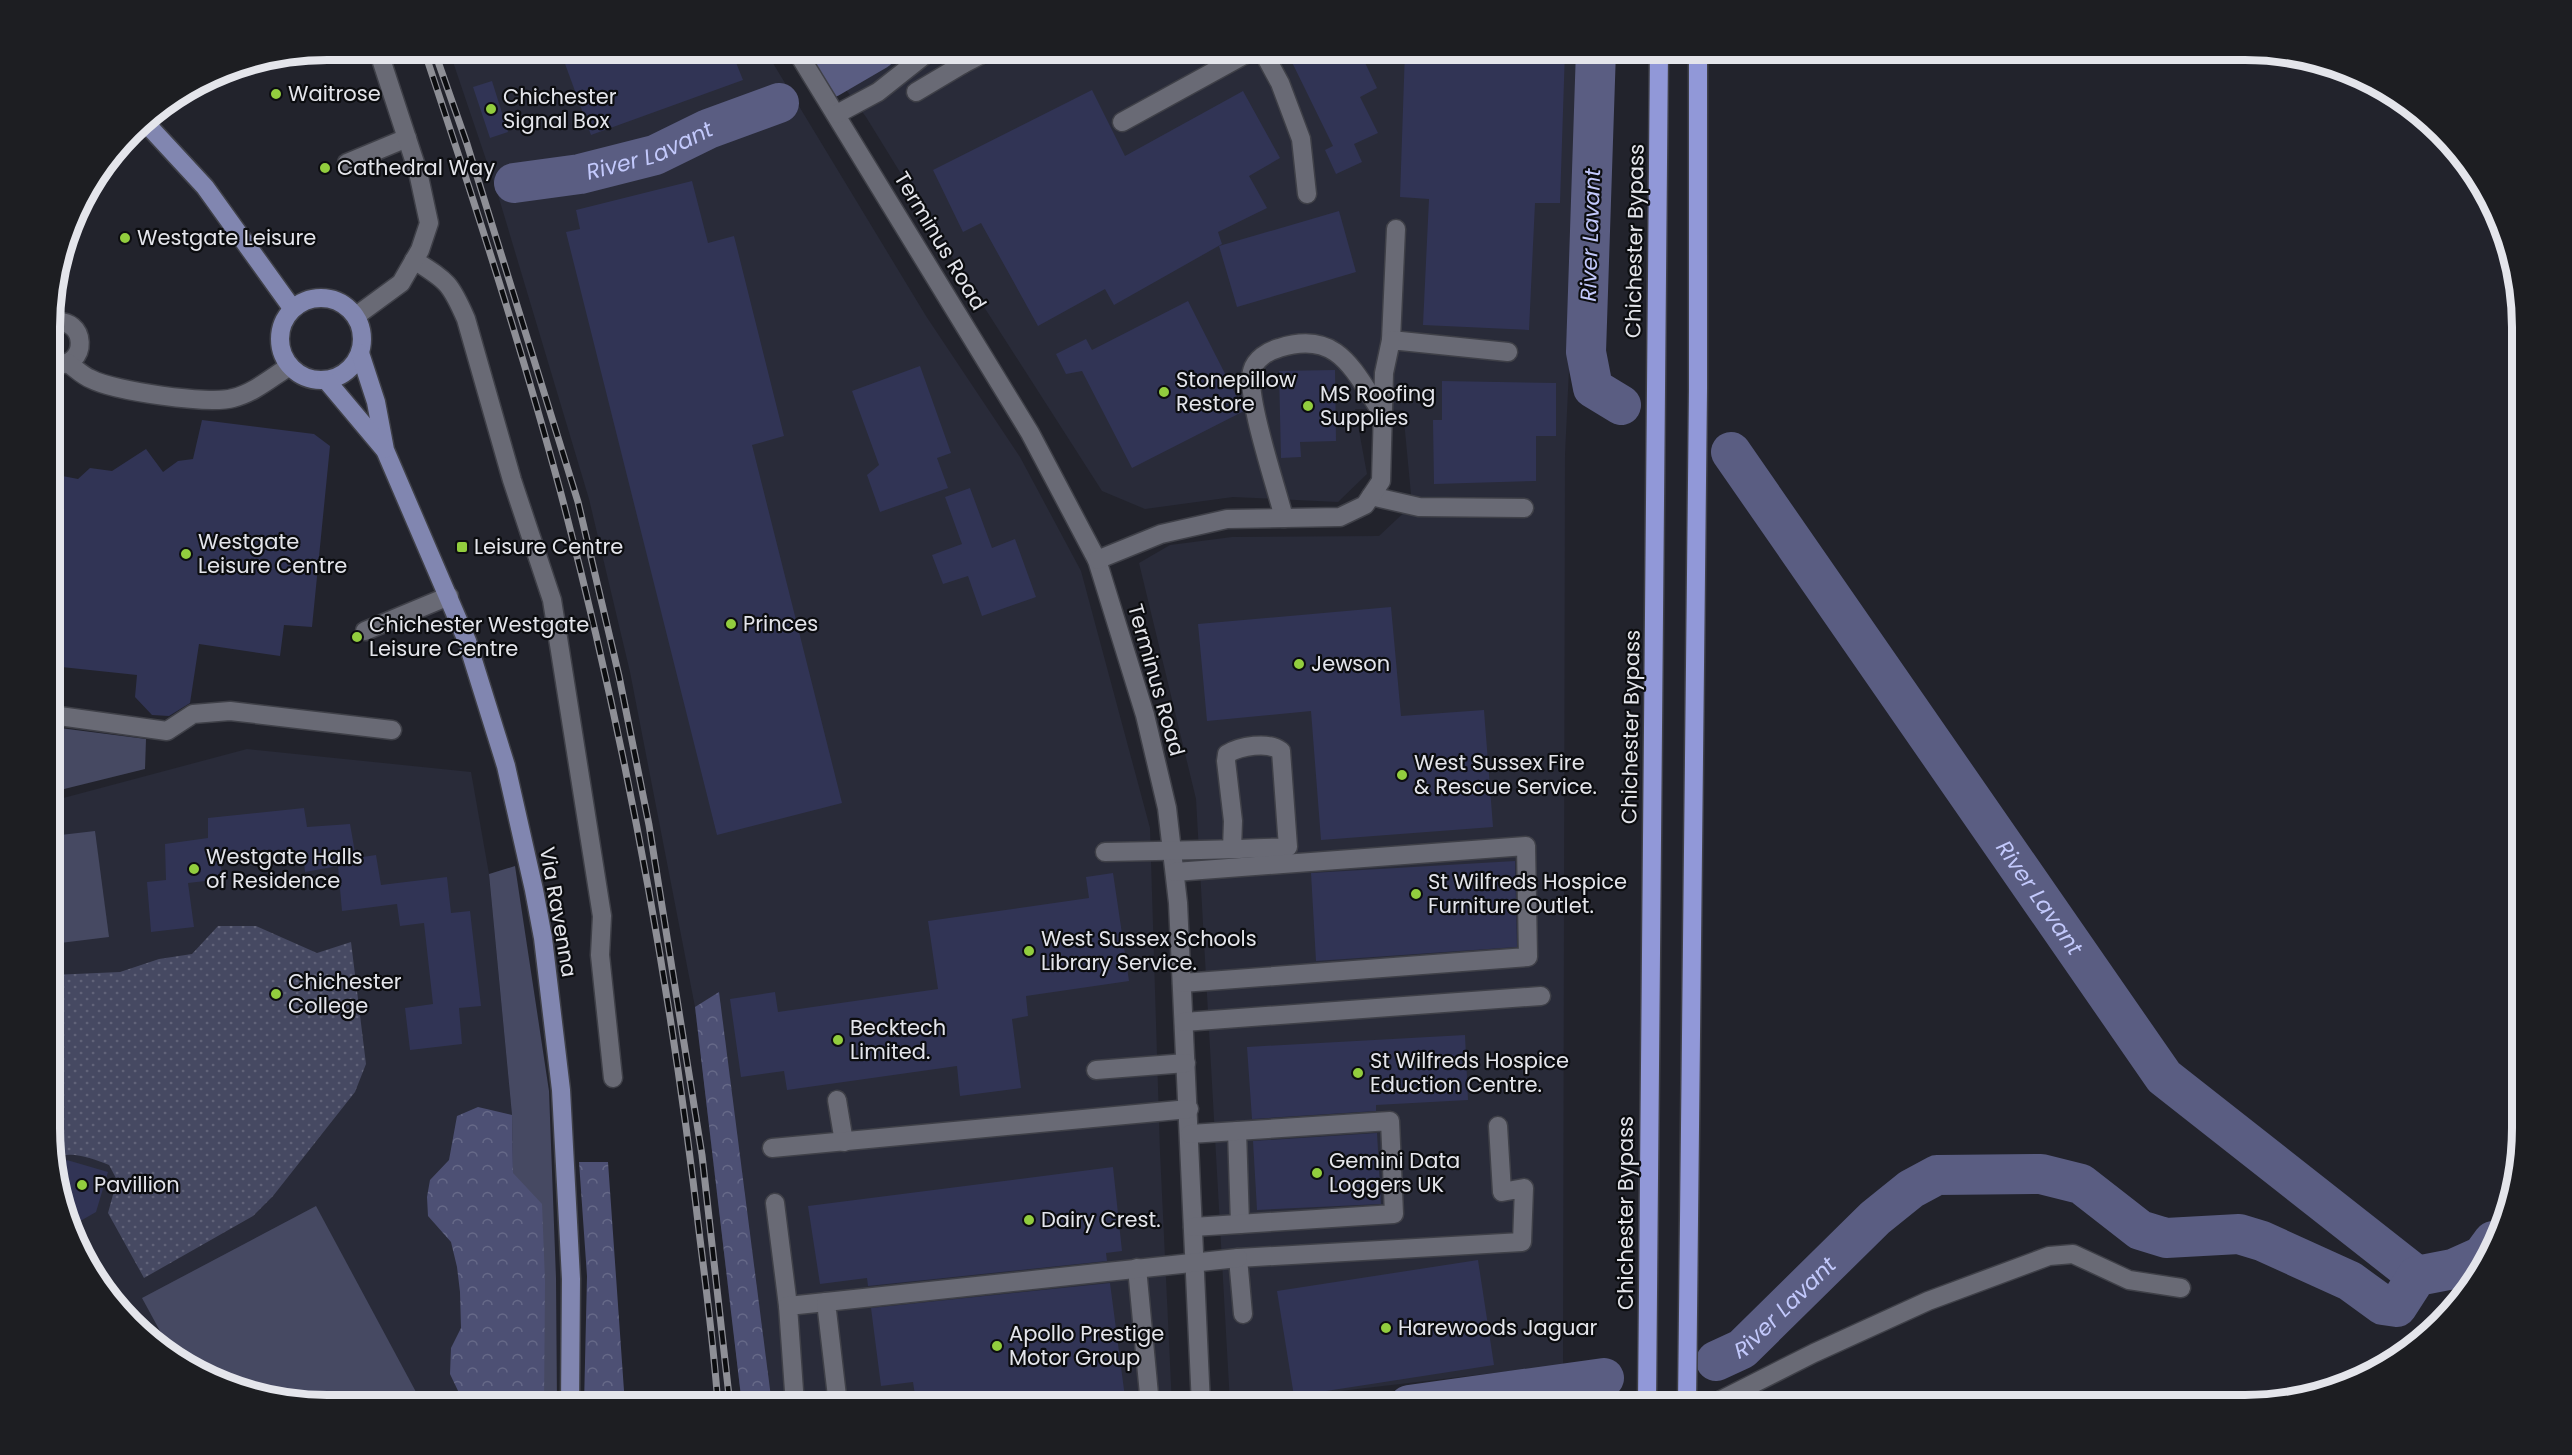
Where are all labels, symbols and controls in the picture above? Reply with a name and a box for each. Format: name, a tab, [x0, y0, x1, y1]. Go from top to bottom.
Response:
place label: Waitrose	[288, 79, 381, 108]
place label: Chichester Signal Box	[503, 82, 617, 135]
marker: Waitrose	[269, 87, 283, 101]
marker: Chichester Signal Box	[484, 102, 498, 116]
water label: River Lavant	[583, 113, 719, 188]
street label: Chichester Bypass	[1618, 144, 1651, 338]
place label: Cathedral Way	[337, 153, 495, 182]
marker: Cathedral Way	[318, 161, 332, 175]
street label: Terminus Road	[888, 166, 993, 316]
water label: River Lavant	[1573, 167, 1608, 302]
place label: Westgate Leisure	[137, 223, 316, 252]
marker: Westgate Leisure	[118, 231, 132, 245]
place label: Stonepillow Restore	[1176, 365, 1296, 418]
place label: MS Roofing Supplies	[1320, 379, 1435, 432]
marker: Stonepillow Restore	[1157, 385, 1171, 399]
marker: MS Roofing Supplies	[1301, 399, 1315, 413]
place label: Westgate Leisure Centre	[198, 527, 347, 580]
place label: Leisure Centre	[474, 532, 623, 561]
marker: Leisure Centre	[455, 540, 469, 554]
marker: Westgate Leisure Centre	[179, 547, 193, 561]
street label: Terminus Road	[1121, 600, 1192, 759]
place label: Princes	[743, 609, 818, 638]
place label: Chichester Westgate Leisure Centre	[369, 610, 589, 663]
marker: Princes	[724, 617, 738, 631]
marker: Chichester Westgate Leisure Centre	[350, 630, 364, 644]
street label: Chichester Bypass	[1614, 630, 1647, 824]
place label: Jewson	[1311, 649, 1390, 678]
marker: Jewson	[1292, 657, 1306, 671]
place label: West Sussex Fire & Rescue Service.	[1414, 748, 1597, 801]
marker: West Sussex Fire & Rescue Service.	[1395, 768, 1409, 782]
water label: River Lavant	[1989, 834, 2091, 962]
place label: Westgate Halls of Residence	[206, 842, 363, 895]
street label: Via Ravenna	[533, 844, 584, 979]
marker: Westgate Halls of Residence	[187, 862, 201, 876]
place label: St Wilfreds Hospice Furniture Outlet.	[1428, 867, 1627, 920]
marker: St Wilfreds Hospice Furniture Outlet.	[1409, 887, 1423, 901]
place label: West Sussex Schools Library Service.	[1041, 924, 1257, 977]
marker: West Sussex Schools Library Service.	[1022, 944, 1036, 958]
place label: Chichester College	[288, 967, 402, 1020]
marker: Chichester College	[269, 987, 283, 1001]
place label: Becktech Limited.	[850, 1013, 946, 1066]
marker: Becktech Limited.	[831, 1033, 845, 1047]
place label: St Wilfreds Hospice Eduction Centre.	[1370, 1046, 1569, 1099]
marker: St Wilfreds Hospice Eduction Centre.	[1351, 1066, 1365, 1080]
street label: Chichester Bypass	[1611, 1116, 1640, 1310]
place label: Gemini Data Loggers UK	[1329, 1146, 1460, 1199]
marker: Gemini Data Loggers UK	[1310, 1166, 1324, 1180]
place label: Pavillion	[94, 1170, 180, 1199]
marker: Pavillion	[75, 1178, 89, 1192]
place label: Dairy Crest.	[1041, 1205, 1161, 1234]
marker: Dairy Crest.	[1022, 1213, 1036, 1227]
water label: River Lavant	[1729, 1249, 1844, 1367]
place label: Harewoods Jaguar	[1398, 1313, 1598, 1342]
place label: Apollo Prestige Motor Group	[1009, 1319, 1164, 1372]
marker: Harewoods Jaguar	[1379, 1321, 1393, 1335]
marker: Apollo Prestige Motor Group	[990, 1339, 1004, 1353]

